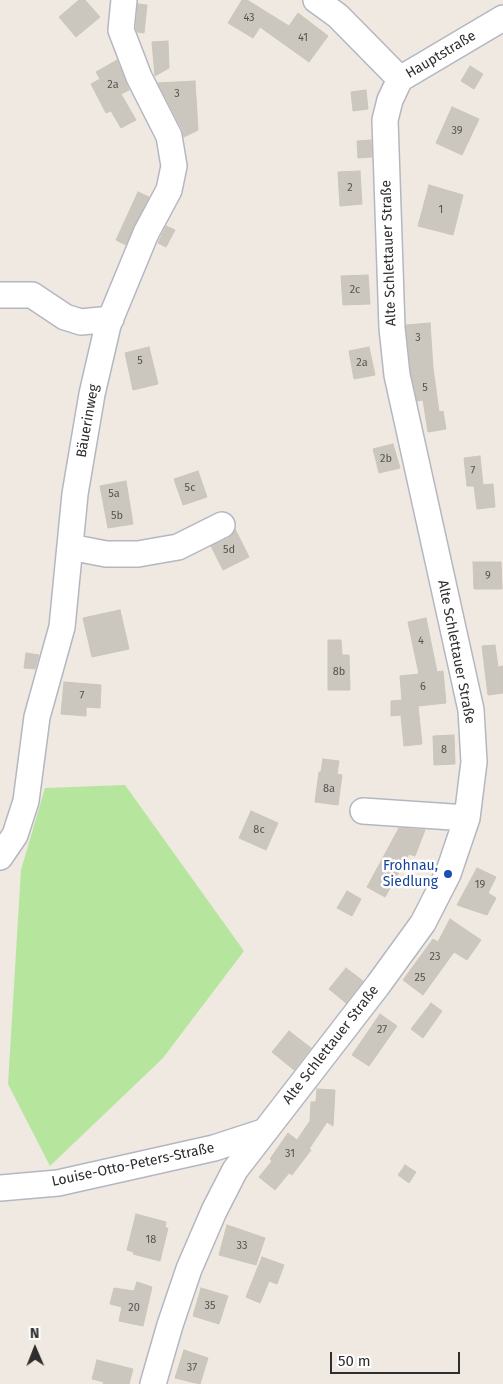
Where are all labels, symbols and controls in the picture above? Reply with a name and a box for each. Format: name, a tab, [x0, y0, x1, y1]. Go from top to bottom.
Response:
house number: 43	[243, 11, 255, 25]
street label: Hauptstraße	[403, 28, 479, 82]
house number: 41	[298, 31, 308, 45]
house number: 2a	[107, 78, 119, 92]
house number: 3	[174, 87, 180, 101]
house number: 39	[451, 124, 463, 138]
street label: Alte Schlettauer Straße	[378, 180, 400, 326]
house number: 2	[347, 181, 353, 195]
house number: 1	[439, 203, 443, 217]
house number: 2c	[350, 283, 360, 297]
house number: 3	[415, 331, 421, 345]
house number: 5	[137, 354, 143, 368]
house number: 2a	[356, 356, 368, 370]
house number: 5	[422, 381, 428, 395]
street label: Bäuerinweg	[73, 383, 103, 459]
house number: 2b	[380, 452, 392, 466]
house number: 7	[471, 464, 475, 478]
house number: 5c	[185, 481, 195, 495]
house number: 5a	[108, 487, 120, 501]
house number: 5b	[111, 509, 123, 523]
house number: 5d	[223, 543, 235, 557]
house number: 9	[485, 569, 491, 583]
street label: Alte Schlettauer Straße	[434, 579, 478, 725]
house number: 4	[418, 634, 424, 648]
house number: 8b	[333, 665, 345, 679]
house number: 6	[420, 680, 426, 694]
house number: 7	[80, 689, 84, 703]
house number: 8	[441, 743, 447, 757]
house number: 8a	[323, 782, 335, 796]
house number: 8c	[253, 823, 265, 837]
place label: Frohnau, Siedlung	[383, 858, 438, 890]
marker: Frohnau, Siedlung	[442, 868, 454, 880]
house number: 19	[475, 878, 485, 892]
house number: 23	[430, 950, 440, 964]
house number: 25	[415, 971, 425, 985]
street label: Alte Schlettauer Straße	[279, 982, 383, 1108]
house number: 27	[377, 1023, 387, 1037]
street label: Louise-Otto-Peters-Straße	[50, 1140, 216, 1190]
house number: 31	[285, 1147, 295, 1161]
house number: 18	[146, 1233, 156, 1247]
house number: 33	[237, 1239, 247, 1253]
house number: 35	[205, 1299, 215, 1313]
house number: 20	[128, 1301, 140, 1315]
north arrow	[10, 1324, 60, 1374]
text: N	[30, 1325, 40, 1342]
scale bar	[333, 1342, 463, 1374]
text: 50 m	[338, 1352, 371, 1370]
house number: 37	[187, 1361, 197, 1375]

